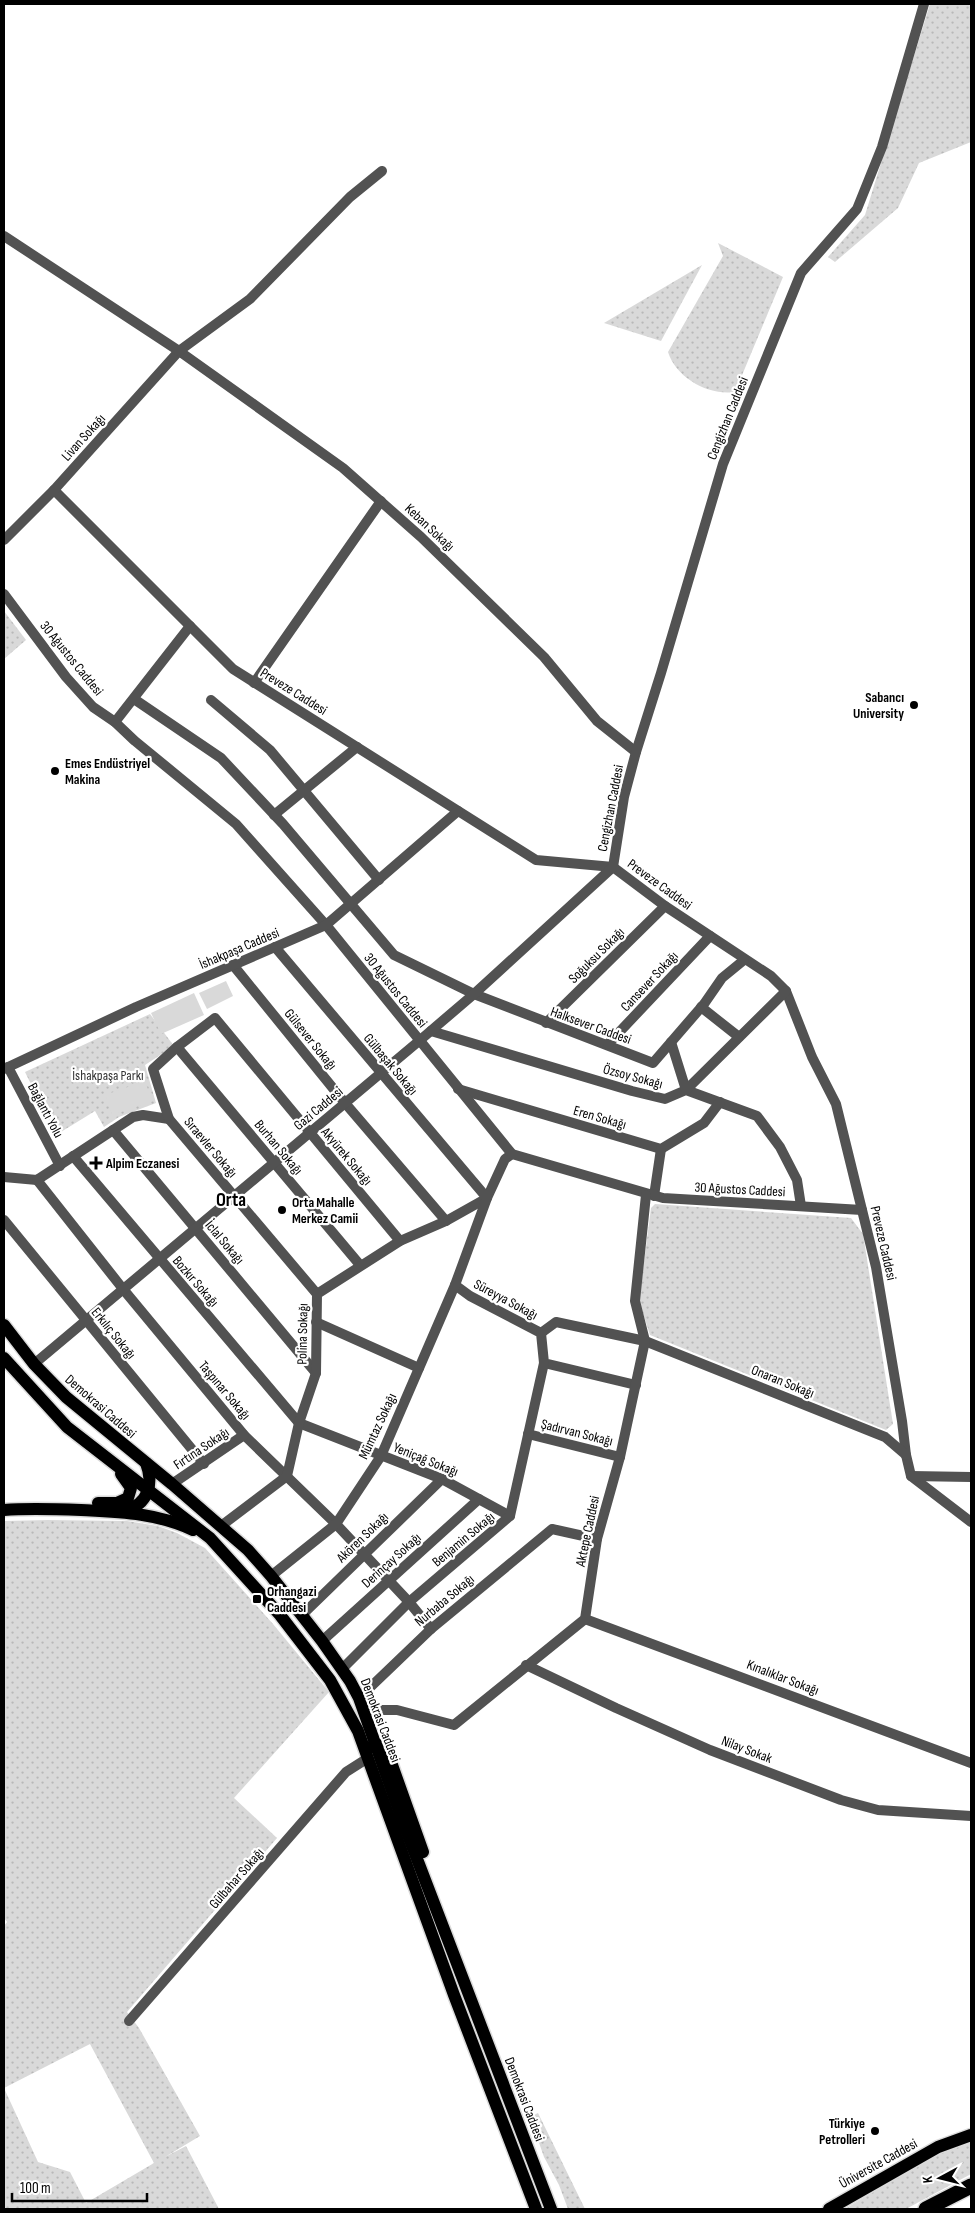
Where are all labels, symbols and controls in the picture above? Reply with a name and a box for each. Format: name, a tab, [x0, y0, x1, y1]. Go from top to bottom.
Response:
street label: Cengizhan Caddesi	[703, 374, 752, 462]
street label: Livan Sokağı	[58, 410, 109, 464]
street label: Keban Sokağı	[401, 500, 458, 555]
street label: 30 Ağustos Caddesi	[36, 618, 107, 699]
street label: Preveze Caddesi	[257, 664, 330, 719]
place label: Sabancı University	[853, 689, 904, 722]
marker: Sabancı University	[908, 699, 920, 711]
place label: Emes Endüstriyel Makina	[65, 755, 150, 788]
street label: Cengizhan Caddesi	[594, 763, 627, 853]
marker: Emes Endüstriyel Makina	[49, 765, 61, 777]
street label: Preveze Caddesi	[624, 855, 695, 914]
street label: İshakpaşa Caddesi	[197, 924, 282, 973]
street label: Soğuksu Sokağı	[565, 924, 628, 987]
street label: Cansever Sokağı	[617, 948, 682, 1015]
street label: 30 Ağustos Caddesi	[360, 950, 431, 1031]
street label: Halksever Caddesi	[548, 1003, 634, 1048]
street label: Gülsever Sokağı	[281, 1005, 340, 1073]
street label: Gülbaşak Sokağı	[360, 1030, 421, 1099]
street label: Özsoy Sokağı	[601, 1060, 665, 1093]
park label: İshakpaşa Parkı	[72, 1067, 144, 1084]
street label: Bağlantı Yolu	[24, 1080, 67, 1141]
street label: Gazi Caddesi	[290, 1083, 346, 1134]
street label: Eren Sokağı	[571, 1102, 628, 1133]
street label: Sıraevler Sokağı	[180, 1114, 241, 1181]
street label: Burhan Sokağı	[251, 1116, 306, 1178]
street label: Akyürek Sokağı	[317, 1123, 376, 1189]
place label: Alpim Eczanesi	[105, 1155, 179, 1172]
marker: Alpim Eczanesi	[90, 1157, 102, 1169]
street label: 30 Ağustos Caddesi	[694, 1179, 786, 1200]
district label: Orta	[216, 1189, 246, 1212]
place label: Orta Mahalle Merkez Camii	[292, 1194, 358, 1227]
marker: Orta Mahalle Merkez Camii	[276, 1204, 288, 1216]
street label: Preveze Caddesi	[867, 1204, 900, 1282]
street label: İclal Sokağı	[201, 1217, 248, 1268]
street label: Bozkır Sokağı	[169, 1252, 222, 1310]
street label: Süreyya Sokağı	[471, 1275, 541, 1323]
street label: Polina Sokağı	[293, 1303, 312, 1365]
street label: Erkılıç Sokağı	[88, 1304, 140, 1363]
street label: Taşpınar Sokağı	[195, 1357, 254, 1423]
street label: Onaran Sokağı	[749, 1361, 817, 1402]
street label: Demokrasi Caddesi	[62, 1371, 140, 1442]
street label: Mümtaz Sokağı	[355, 1391, 400, 1462]
street label: Şadırvan Sokağı	[539, 1415, 615, 1450]
street label: Fırtına Sokağı	[170, 1424, 232, 1473]
street label: Yeniçağ Sokağı	[391, 1439, 461, 1480]
street label: Aktepe Caddesi	[571, 1494, 603, 1569]
street label: Benjamin Sokağı	[429, 1508, 498, 1570]
street label: Akören Sokağı	[332, 1509, 392, 1567]
street label: Derinçay Sokağı	[358, 1529, 425, 1592]
street label: Nurbaba Sokağı	[411, 1571, 477, 1630]
place label: Orhangazi Caddesi	[267, 1583, 317, 1616]
marker: Orhangazi Caddesi	[251, 1593, 263, 1605]
street label: Kınalıklar Sokağı	[744, 1656, 821, 1699]
street label: Demokrasi Caddesi	[357, 1676, 404, 1765]
street label: Nilay Sokak	[719, 1732, 775, 1767]
street label: Gülbahar Sokağı	[205, 1844, 267, 1912]
street label: Demokrasi Caddesi	[501, 2055, 548, 2144]
place label: Türkiye Petrolleri	[819, 2115, 865, 2148]
marker: Türkiye Petrolleri	[869, 2125, 881, 2137]
street label: Üniversite Caddesi	[836, 2135, 920, 2192]
north arrow	[915, 2153, 965, 2203]
scale bar	[12, 2170, 148, 2202]
text: K	[919, 2175, 936, 2184]
text: 100 m	[20, 2179, 51, 2198]

